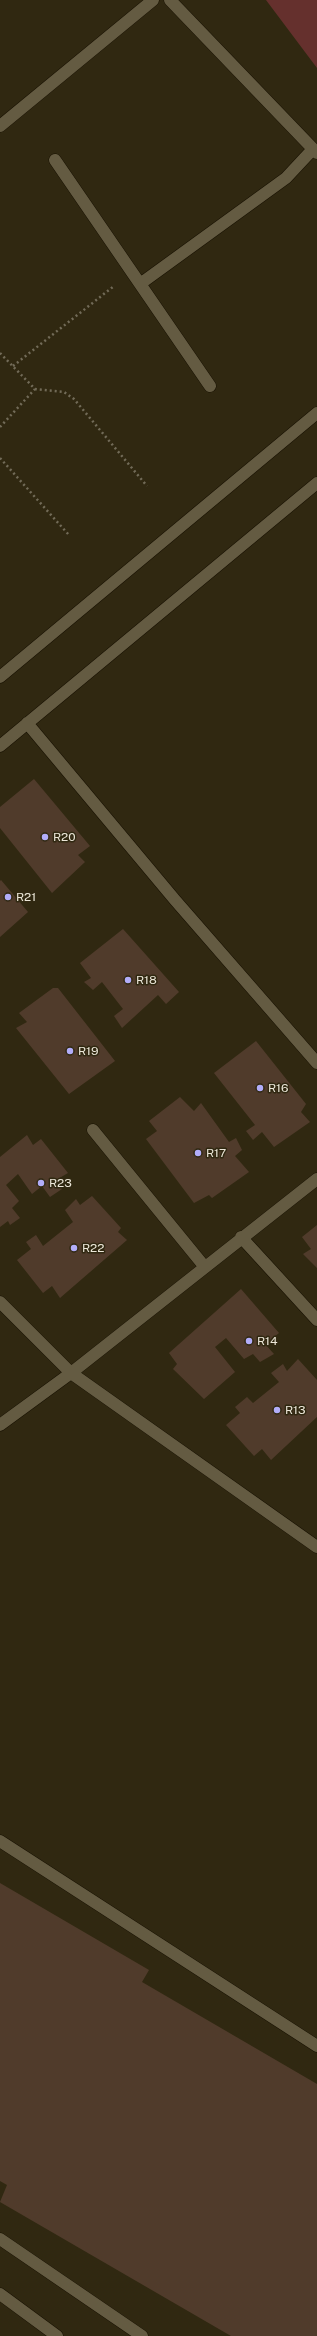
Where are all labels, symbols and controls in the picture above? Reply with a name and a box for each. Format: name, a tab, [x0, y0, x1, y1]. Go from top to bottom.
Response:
place label: R20	[53, 830, 76, 844]
marker: R20	[40, 832, 50, 842]
place label: R21	[16, 890, 36, 904]
marker: R21	[3, 892, 13, 902]
place label: R18	[136, 973, 157, 987]
marker: R18	[123, 975, 133, 985]
place label: R19	[78, 1044, 98, 1058]
marker: R19	[65, 1046, 75, 1056]
place label: R16	[268, 1081, 288, 1095]
marker: R16	[255, 1083, 265, 1093]
place label: R17	[206, 1146, 226, 1160]
marker: R17	[193, 1148, 203, 1158]
place label: R23	[49, 1176, 72, 1190]
marker: R23	[36, 1178, 46, 1188]
place label: R22	[82, 1241, 104, 1255]
marker: R22	[69, 1243, 79, 1253]
place label: R14	[257, 1334, 278, 1348]
marker: R14	[244, 1336, 254, 1346]
place label: R13	[285, 1403, 306, 1417]
marker: R13	[272, 1405, 282, 1415]

